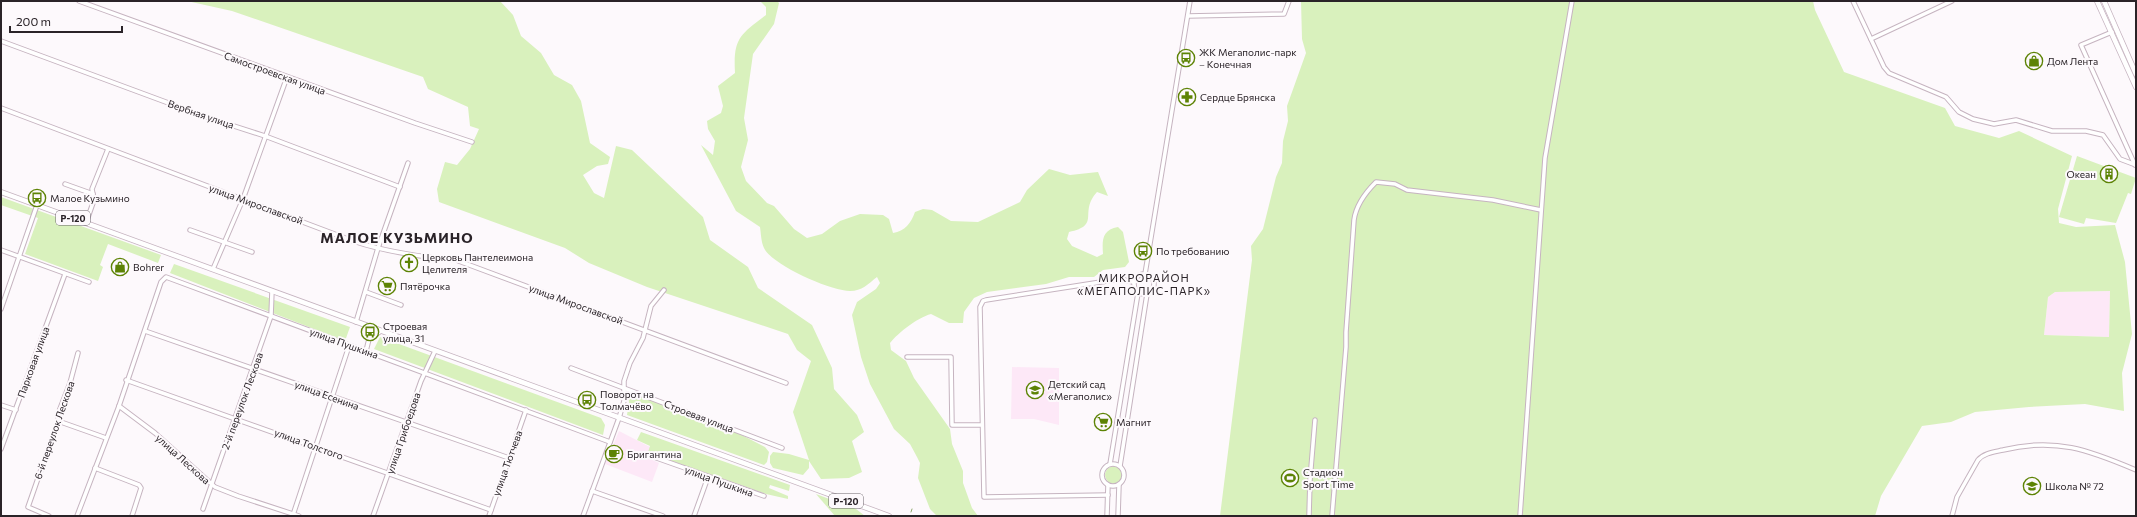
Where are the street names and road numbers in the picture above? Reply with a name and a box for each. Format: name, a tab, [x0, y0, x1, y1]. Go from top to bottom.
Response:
street label: Самостроевская улица	[223, 49, 327, 97]
street label: Вербная улица	[166, 97, 236, 131]
street label: улица Мирославской	[207, 181, 305, 227]
road number: Р-120	[56, 211, 90, 225]
street label: улица Мирославской	[527, 281, 625, 327]
street label: Парковая улица	[15, 325, 51, 399]
street label: улица Пушкина	[308, 325, 380, 361]
street label: 2-й переулок Лескова	[219, 351, 265, 451]
street label: улица Есенина	[293, 378, 361, 412]
street label: 6-й переулок Лескова	[32, 379, 76, 481]
street label: улица Грибоедова	[383, 391, 423, 475]
street label: Строевая улица	[663, 397, 735, 435]
street label: улица Толстого	[273, 426, 345, 462]
street label: улица Тютчева	[490, 429, 524, 497]
street label: улица Лескова	[153, 432, 213, 486]
street label: улица Пушкина	[683, 463, 755, 499]
road number: Р-120	[829, 494, 863, 508]

